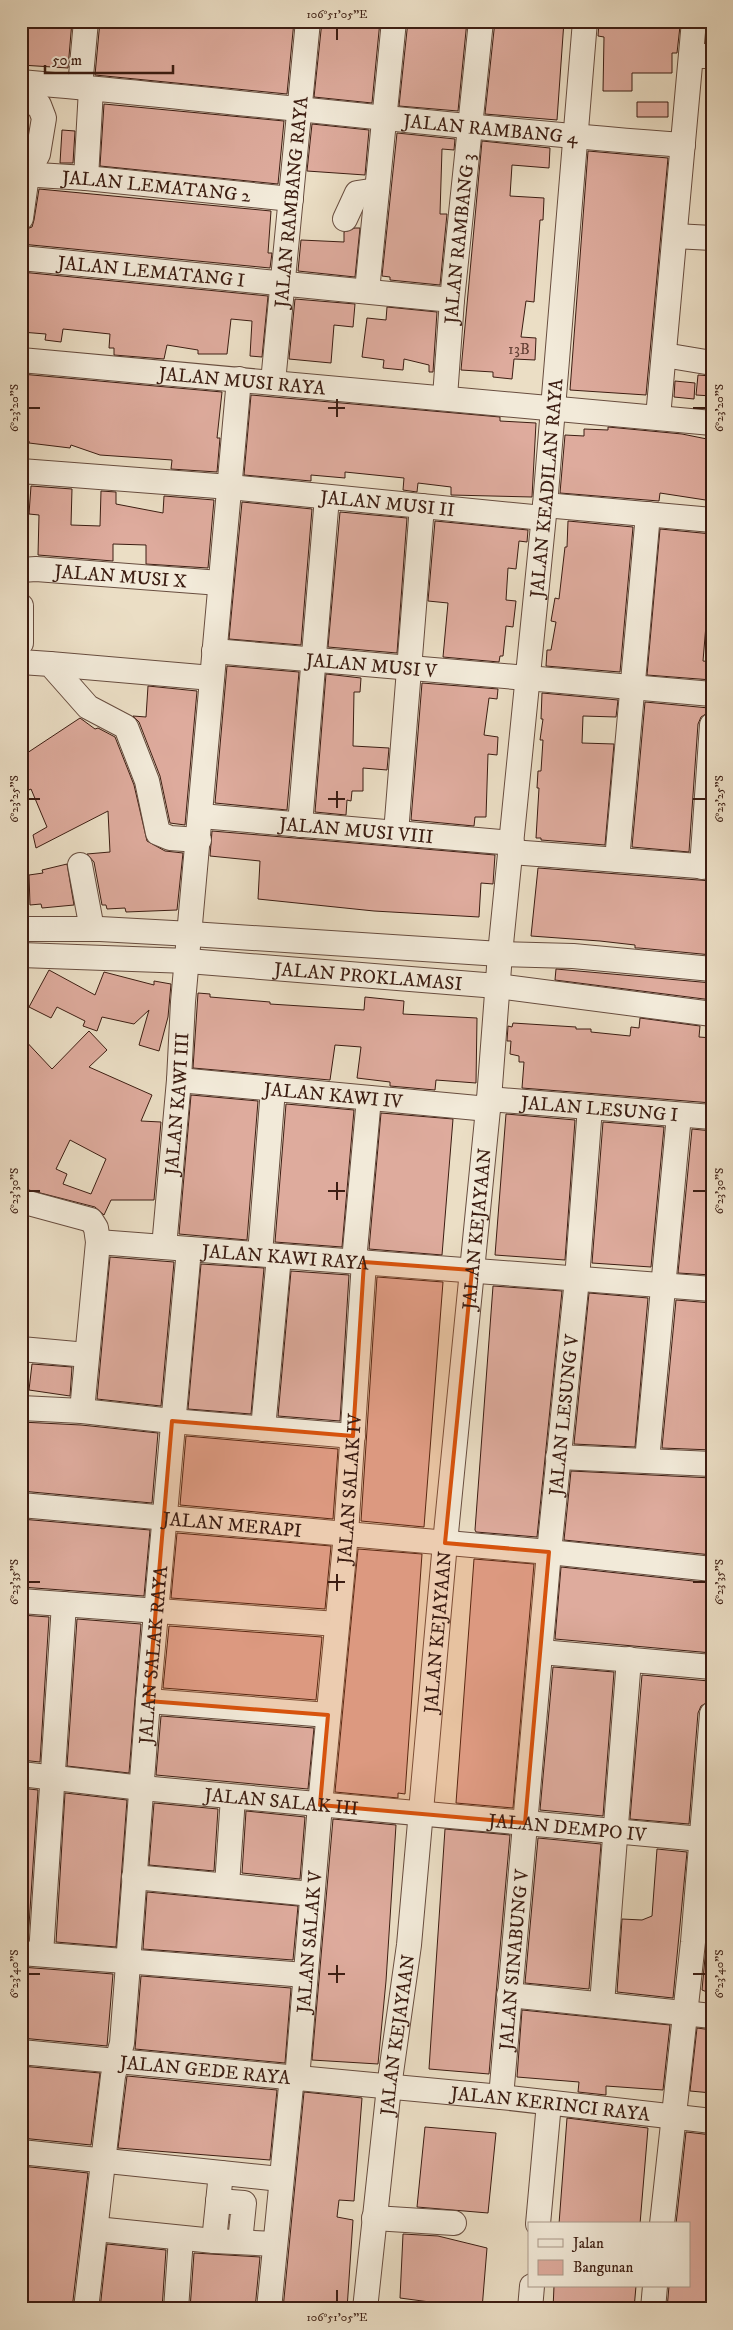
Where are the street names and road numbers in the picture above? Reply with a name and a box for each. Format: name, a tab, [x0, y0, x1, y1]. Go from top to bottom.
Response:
street label: JALAN RAMBANG RAYA	[270, 94, 314, 311]
street label: JALAN RAMBANG 4	[400, 110, 580, 150]
street label: JALAN RAMBANG 3	[440, 152, 480, 327]
street label: JALAN LEMATANG 2	[59, 166, 252, 208]
street label: JALAN LEMATANG I	[55, 251, 246, 293]
street label: JALAN MUSI RAYA	[156, 362, 327, 401]
street label: JALAN KEADILAN RAYA	[526, 377, 568, 601]
street label: JALAN MUSI II	[317, 486, 456, 522]
street label: JALAN MUSI X	[51, 560, 188, 593]
street label: JALAN MUSI V	[303, 649, 439, 683]
street label: JALAN MUSI VIII	[276, 813, 435, 849]
street label: JALAN PROKLAMASI	[271, 958, 463, 996]
street label: JALAN KAWI III	[160, 1032, 194, 1178]
street label: JALAN KAWI IV	[261, 1078, 405, 1114]
street label: JALAN LESUNG I	[518, 1091, 679, 1127]
street label: JALAN KEJAYAAN	[458, 1147, 497, 1313]
street label: JALAN KAWI RAYA	[199, 1240, 371, 1276]
street label: JALAN LESUNG V	[545, 1332, 584, 1499]
street label: JALAN SALAK IV	[333, 1412, 367, 1567]
street label: JALAN MERAPI	[159, 1507, 303, 1543]
street label: JALAN KEJAYAAN	[420, 1550, 457, 1716]
street label: JALAN SALAK RAYA	[135, 1564, 173, 1747]
street label: JALAN SALAK III	[202, 1784, 360, 1821]
street label: JALAN DEMPO IV	[485, 1809, 648, 1847]
street label: JALAN SINABUNG V	[495, 1867, 534, 2053]
street label: JALAN SALAK V	[292, 1869, 328, 2016]
street label: JALAN KEJAYAAN	[376, 1953, 421, 2119]
street label: JALAN GEDE RAYA	[117, 2051, 292, 2090]
street label: JALAN KERINCI RAYA	[448, 2082, 652, 2127]

